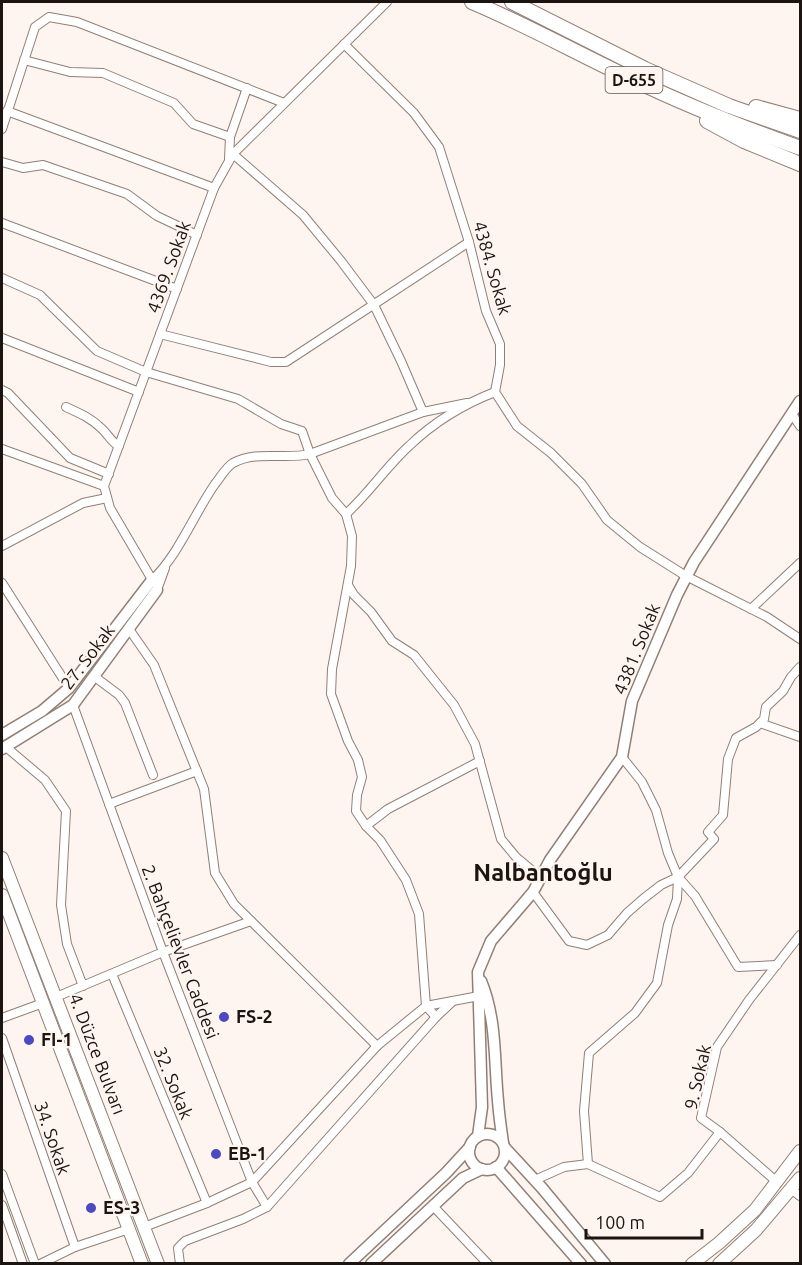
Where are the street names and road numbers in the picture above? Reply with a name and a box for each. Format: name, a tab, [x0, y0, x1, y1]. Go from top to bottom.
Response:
road number: D-655	[606, 67, 662, 93]
street label: 4369. Sokak	[142, 218, 194, 315]
street label: 4384. Sokak	[470, 219, 516, 317]
street label: 4381. Sokak	[609, 600, 663, 697]
street label: 27. Sokak	[56, 620, 118, 693]
street label: 2. Bahçelievler Caddesi	[138, 862, 223, 1041]
street label: 4. Düzce Bulvarı	[66, 990, 130, 1117]
street label: 9. Sokak	[680, 1042, 714, 1111]
street label: 32. Sokak	[150, 1044, 197, 1122]
street label: 34. Sokak	[31, 1098, 75, 1177]

